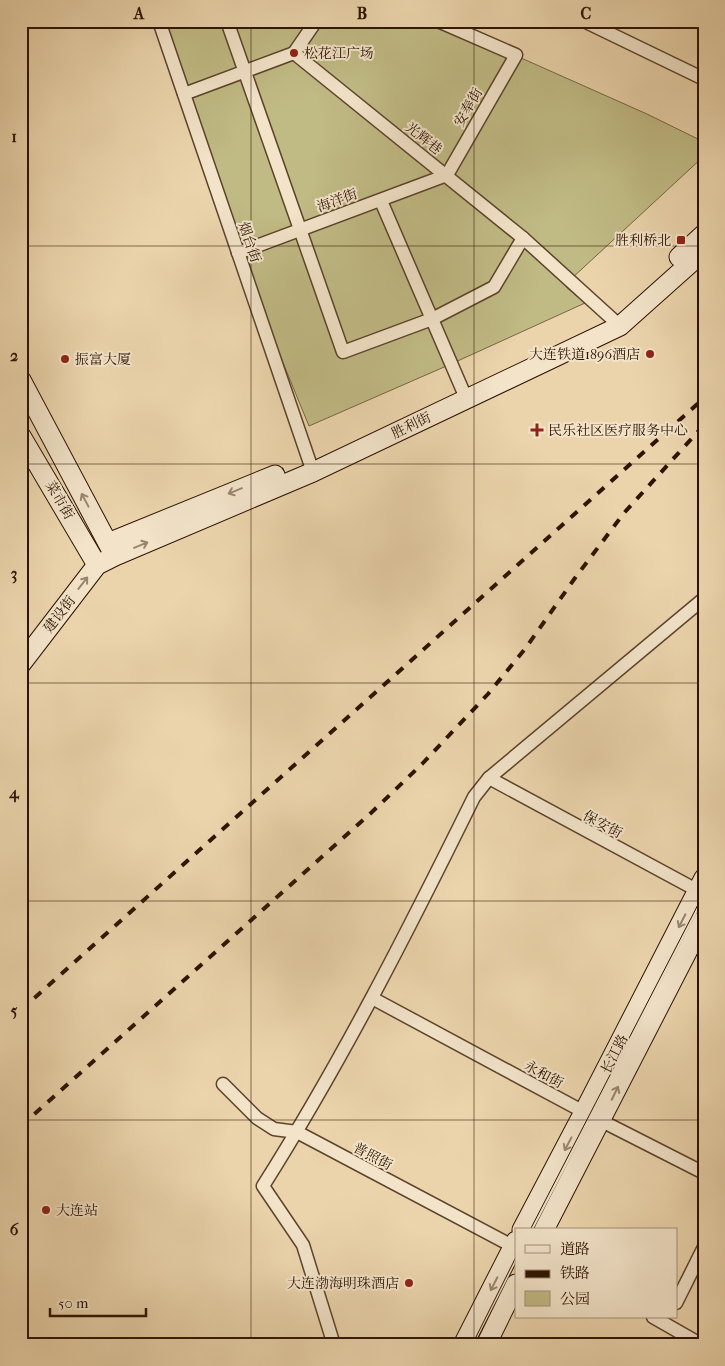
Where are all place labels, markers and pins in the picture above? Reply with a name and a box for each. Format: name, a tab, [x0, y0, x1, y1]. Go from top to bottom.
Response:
place label: 松花江广场	[304, 45, 374, 62]
marker: 松花江广场	[288, 47, 300, 59]
place label: 胜利桥北	[615, 232, 671, 249]
marker: 胜利桥北	[675, 234, 687, 246]
place label: 大连铁道1896酒店	[529, 346, 640, 363]
marker: 大连铁道1896酒店	[644, 348, 656, 360]
place label: 振富大厦	[75, 351, 131, 368]
marker: 振富大厦	[59, 353, 71, 365]
place label: 民乐社区医疗服务中心	[548, 422, 688, 439]
marker: 民乐社区医疗服务中心	[530, 423, 544, 437]
place label: 大连站	[56, 1202, 98, 1219]
marker: 大连站	[40, 1204, 52, 1216]
place label: 大连渤海明珠酒店	[287, 1275, 399, 1292]
marker: 大连渤海明珠酒店	[403, 1277, 415, 1289]

